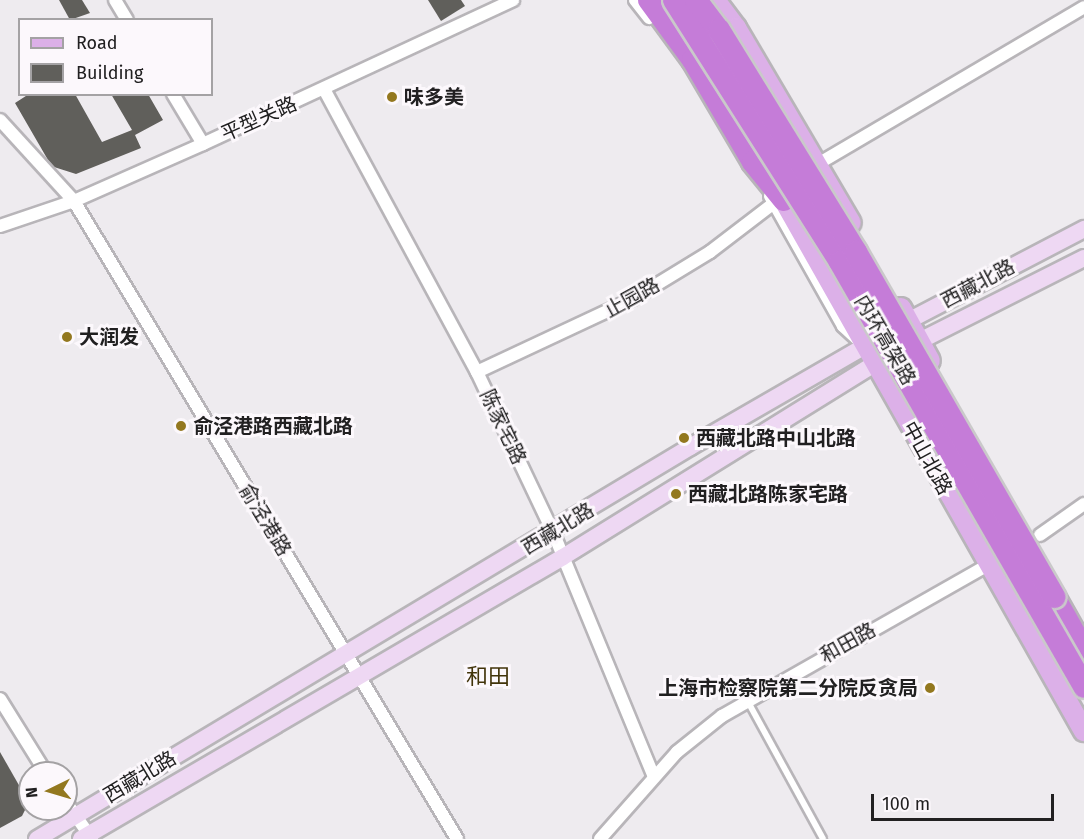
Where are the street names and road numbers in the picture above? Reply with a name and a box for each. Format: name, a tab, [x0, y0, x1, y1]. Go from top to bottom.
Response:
street label: 平型关路	[218, 92, 300, 146]
street label: 西藏北路	[937, 255, 1019, 313]
street label: 止园路	[600, 273, 664, 323]
street label: 内环高架路	[850, 291, 920, 389]
street label: 陈家宅路	[475, 386, 531, 468]
street label: 中山北路	[897, 417, 957, 499]
street label: 俞泾港路	[234, 480, 296, 560]
street label: 西藏北路	[518, 498, 598, 560]
street label: 和田路	[816, 618, 880, 668]
street label: 西藏北路	[100, 746, 180, 808]

